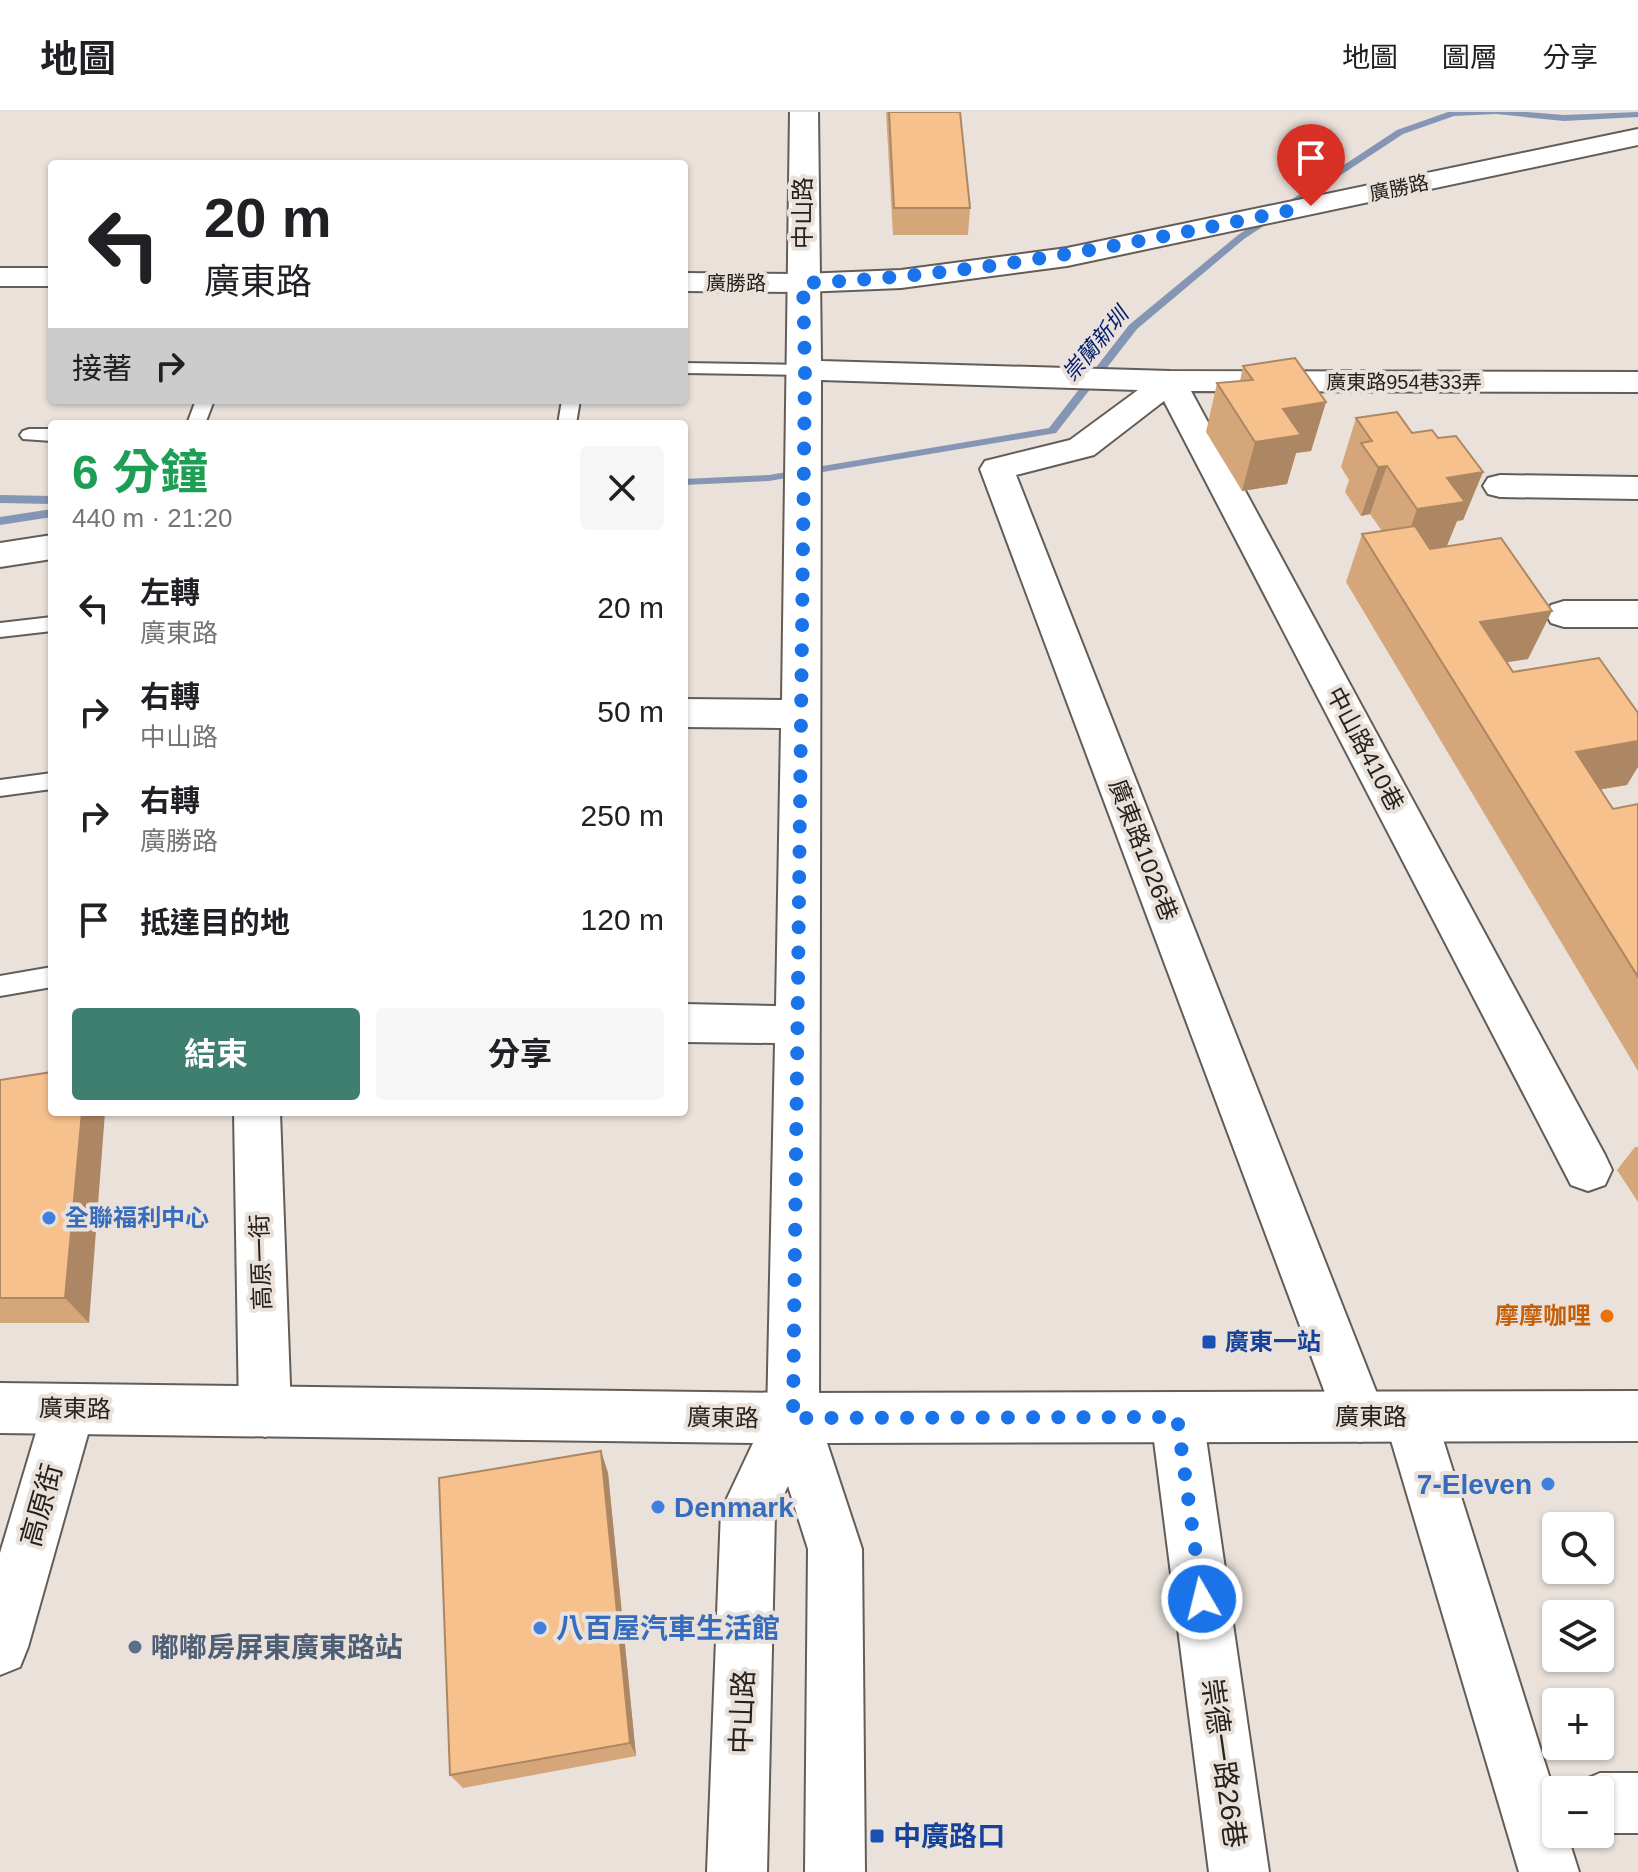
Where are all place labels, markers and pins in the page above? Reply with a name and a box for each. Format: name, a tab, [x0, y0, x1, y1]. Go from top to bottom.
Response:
pin	[1277, 124, 1345, 206]
place label: 全聯福利中心	[65, 1204, 209, 1231]
marker: 全聯福利中心	[40, 1209, 58, 1227]
place label: 摩摩咖哩	[1495, 1302, 1591, 1329]
marker: 摩摩咖哩	[1598, 1307, 1616, 1325]
place label: 廣東一站	[1225, 1328, 1321, 1355]
marker: 廣東一站	[1200, 1333, 1218, 1351]
place label: 7-Eleven	[1417, 1469, 1532, 1500]
marker: 7-Eleven	[1539, 1475, 1557, 1493]
place label: Denmark	[674, 1492, 794, 1523]
marker: Denmark	[649, 1498, 667, 1516]
place label: 八百屋汽車生活館	[556, 1613, 780, 1644]
marker: 八百屋汽車生活館	[531, 1619, 549, 1637]
place label: 嘟嘟房屏東廣東路站	[151, 1632, 403, 1663]
marker: 嘟嘟房屏東廣東路站	[126, 1638, 144, 1656]
place label: 中廣路口	[893, 1821, 1005, 1852]
marker: 中廣路口	[868, 1827, 886, 1845]

